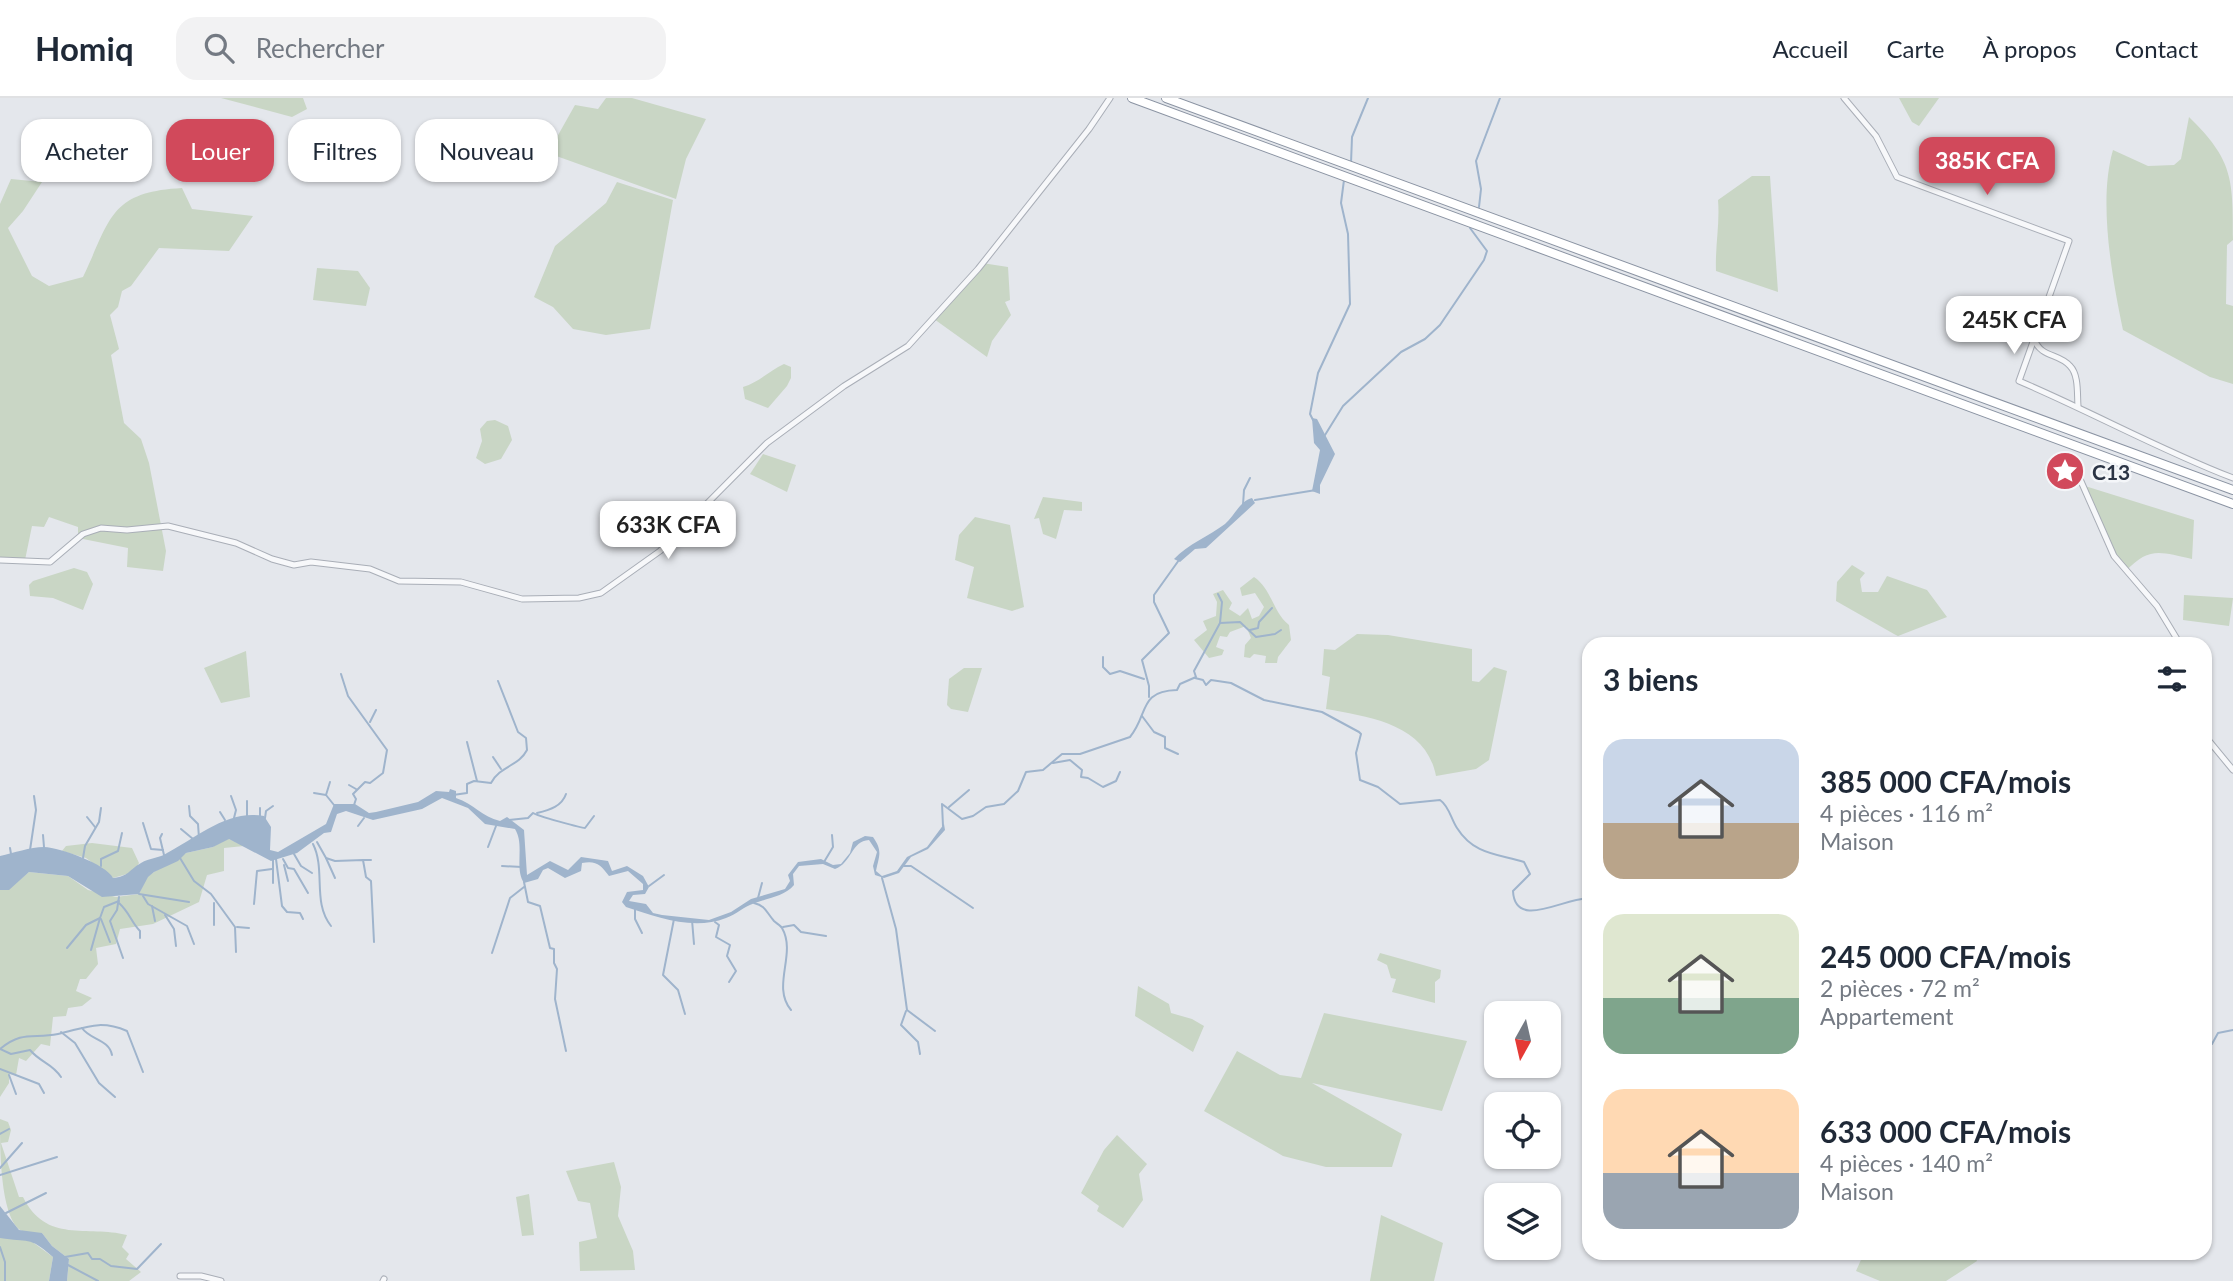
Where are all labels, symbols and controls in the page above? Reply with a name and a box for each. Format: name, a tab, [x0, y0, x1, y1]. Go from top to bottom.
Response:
search box	[176, 17, 666, 80]
text: Homiq	[35, 28, 134, 68]
icon: search	[200, 29, 238, 67]
text: Rechercher	[256, 32, 385, 64]
text: Accueil	[1772, 34, 1848, 63]
text: Carte	[1886, 34, 1944, 63]
text: À propos	[1982, 34, 2077, 63]
text: Contact	[2115, 34, 2198, 63]
chip: Acheter	[21, 119, 152, 182]
chip: Louer	[166, 119, 274, 182]
chip: Filtres	[288, 119, 401, 182]
chip: Nouveau	[415, 119, 558, 182]
pin: 385K CFA	[1915, 138, 2059, 197]
text: 385K CFA	[1935, 146, 2039, 174]
pin: 245K CFA	[1942, 296, 2086, 356]
text: 245K CFA	[1962, 305, 2066, 333]
place icon: C13	[2044, 450, 2086, 492]
place label: C13	[2092, 459, 2130, 484]
pin: 633K CFA	[596, 502, 740, 561]
text: 633K CFA	[616, 510, 720, 538]
icon: filters	[2153, 660, 2191, 698]
text: 3 biens	[1603, 661, 1698, 697]
text: 385 000 CFA/mois	[1820, 763, 2071, 799]
icon: home	[1659, 767, 1743, 851]
text: 4 pièces · 116 m²	[1820, 799, 1993, 827]
text: Maison	[1820, 827, 1894, 855]
text: 245 000 CFA/mois	[1820, 938, 2071, 974]
icon: home	[1659, 942, 1743, 1026]
text: 2 pièces · 72 m²	[1820, 974, 1980, 1002]
north arrow	[1484, 1001, 1561, 1078]
map controls	[1484, 1001, 1561, 1260]
text: Appartement	[1820, 1002, 1953, 1030]
button: locate	[1484, 1092, 1561, 1169]
text: 633 000 CFA/mois	[1820, 1113, 2071, 1149]
icon: home	[1659, 1117, 1743, 1201]
text: 4 pièces · 140 m²	[1820, 1149, 1993, 1177]
text: Maison	[1820, 1177, 1894, 1205]
button: layers	[1484, 1183, 1561, 1260]

